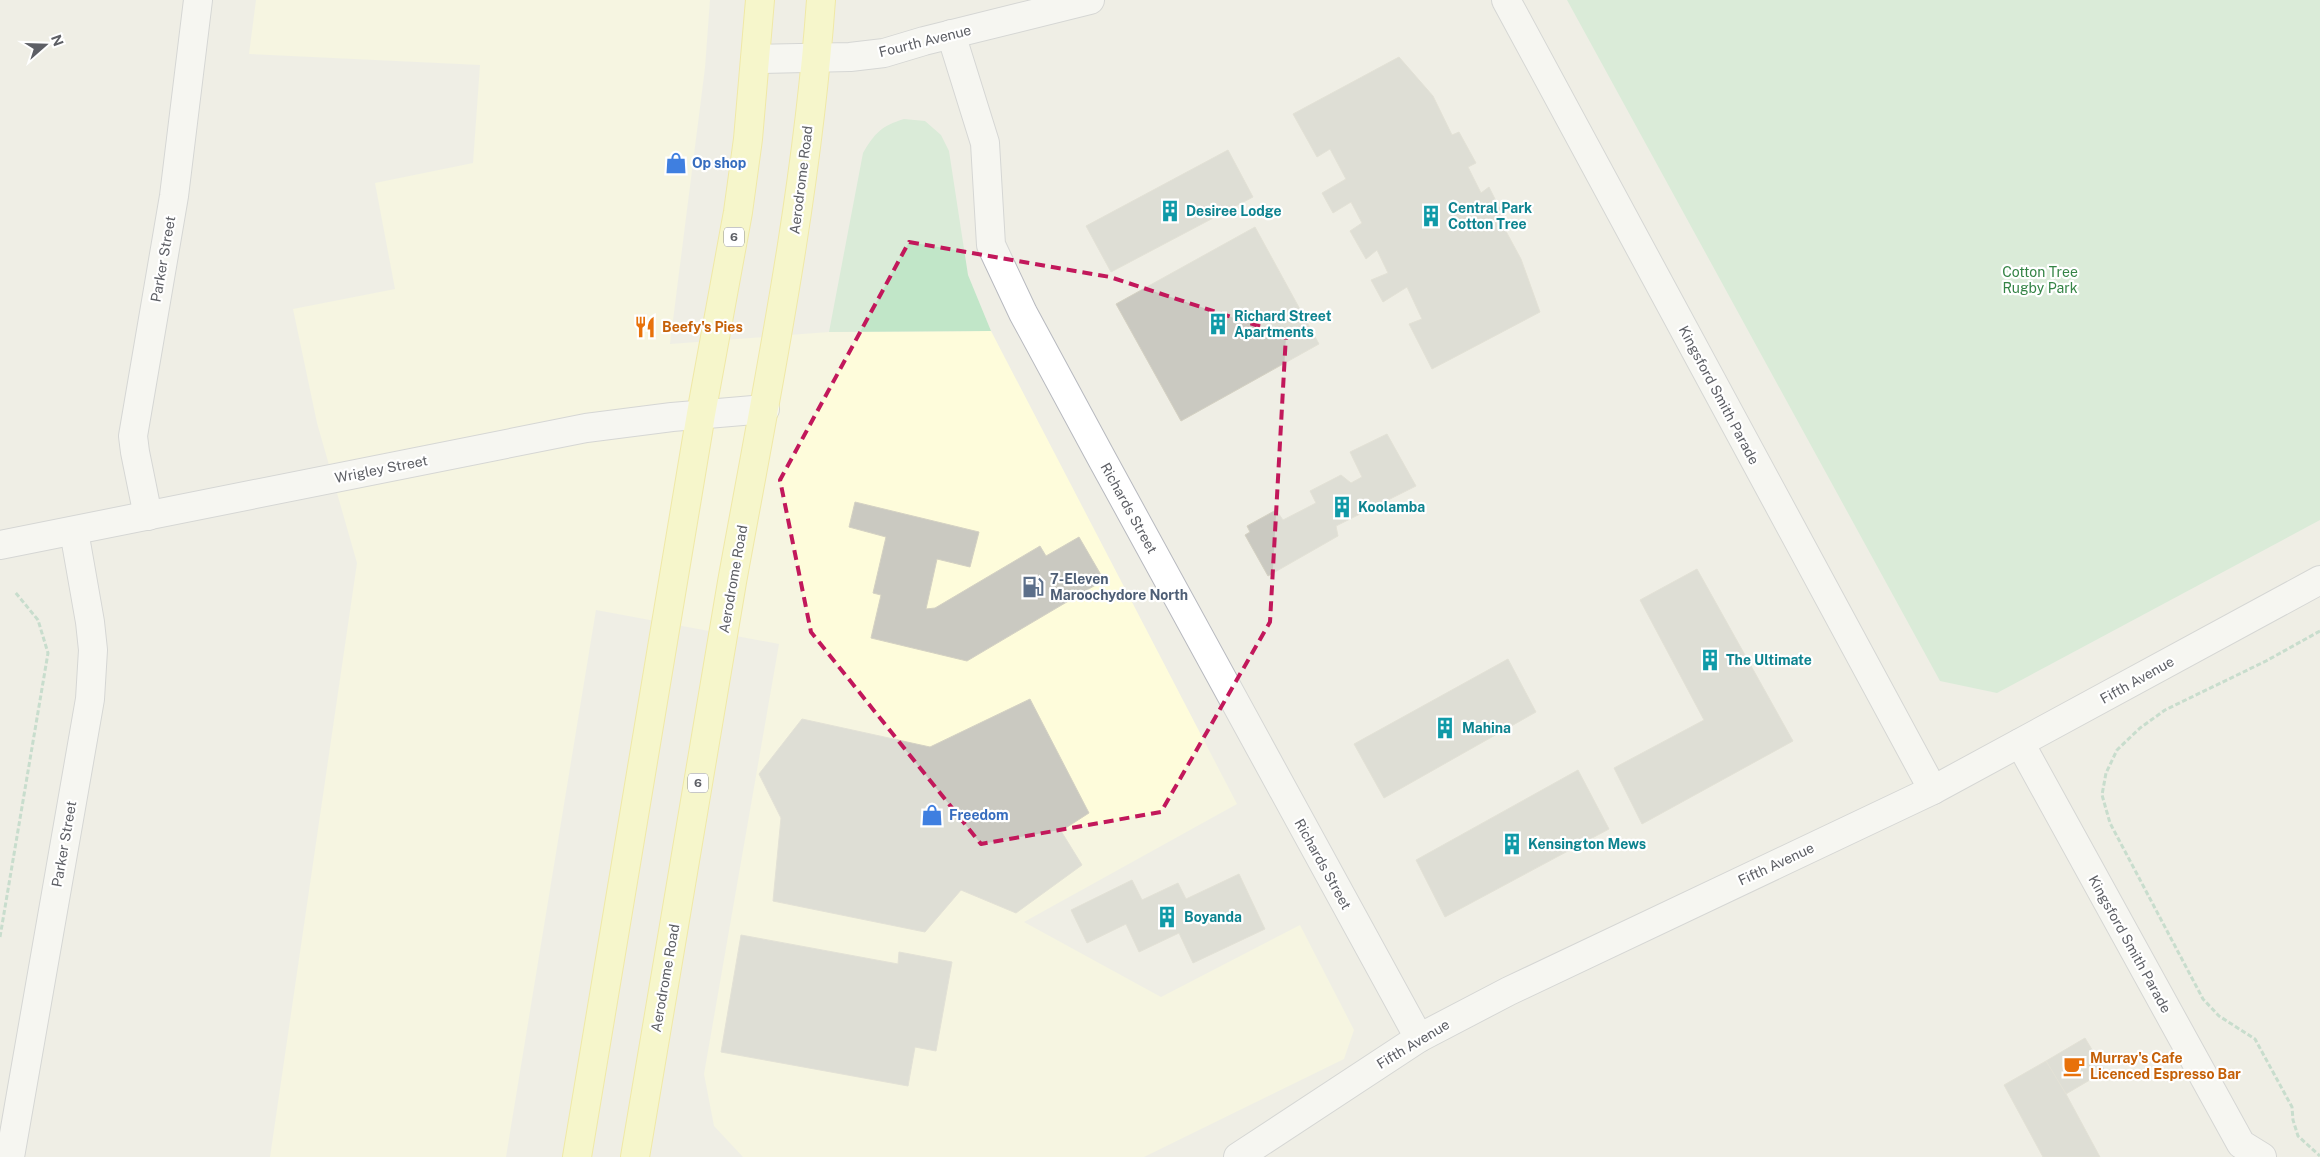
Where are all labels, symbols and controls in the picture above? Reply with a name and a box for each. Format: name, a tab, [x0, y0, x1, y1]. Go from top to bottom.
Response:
north arrow	[20, 20, 70, 70]
street label: Fourth Avenue	[877, 22, 973, 60]
text: N	[48, 33, 67, 48]
street label: Aerodrome Road	[786, 125, 816, 235]
shop icon: Op shop	[663, 150, 689, 176]
place label: Op shop	[692, 155, 746, 171]
building icon: Desiree Lodge	[1157, 198, 1183, 224]
place label: Central Park Cotton Tree	[1448, 200, 1532, 232]
place label: Desiree Lodge	[1186, 203, 1281, 219]
building icon: Central Park Cotton Tree	[1418, 203, 1444, 229]
street label: Parker Street	[148, 215, 178, 303]
road number: 6	[724, 228, 744, 246]
park label: Cotton Tree Rugby Park	[2002, 264, 2078, 296]
place label: Richard Street Apartments	[1234, 308, 1332, 340]
building icon: Richard Street Apartments	[1205, 311, 1231, 337]
restaurant icon: Beefy's Pies	[632, 314, 658, 340]
place label: Beefy's Pies	[662, 319, 743, 335]
street label: Kingsford Smith Parade	[1676, 323, 1762, 467]
street label: Wrigley Street	[333, 452, 429, 486]
street label: Richards Street	[1097, 460, 1161, 556]
building icon: Koolamba	[1329, 494, 1355, 520]
place label: Koolamba	[1358, 499, 1425, 515]
street label: Aerodrome Road	[716, 524, 750, 634]
place label: 7-Eleven Maroochydore North	[1050, 571, 1188, 603]
fuel station icon: 7-Eleven Maroochydore North	[1020, 574, 1046, 600]
building icon: The Ultimate	[1697, 647, 1723, 673]
place label: The Ultimate	[1726, 652, 1812, 668]
street label: Fifth Avenue	[2097, 653, 2177, 707]
building icon: Mahina	[1432, 715, 1458, 741]
place label: Mahina	[1462, 720, 1511, 736]
road number: 6	[688, 774, 708, 792]
street label: Parker Street	[49, 800, 79, 888]
shop icon: Freedom	[919, 802, 945, 828]
place label: Freedom	[949, 807, 1009, 823]
street label: Richards Street	[1291, 816, 1355, 912]
building icon: Kensington Mews	[1499, 831, 1525, 857]
place label: Kensington Mews	[1528, 836, 1646, 852]
street label: Fifth Avenue	[1736, 839, 1817, 889]
street label: Kingsford Smith Parade	[2085, 872, 2175, 1016]
building icon: Boyanda	[1154, 904, 1180, 930]
place label: Boyanda	[1184, 909, 1242, 925]
street label: Aerodrome Road	[648, 923, 682, 1033]
street label: Fifth Avenue	[1374, 1016, 1452, 1072]
place label: Murray's Cafe Licenced Espresso Bar	[2090, 1050, 2241, 1082]
cafe icon: Murray's Cafe Licenced Espresso Bar	[2061, 1053, 2087, 1079]

